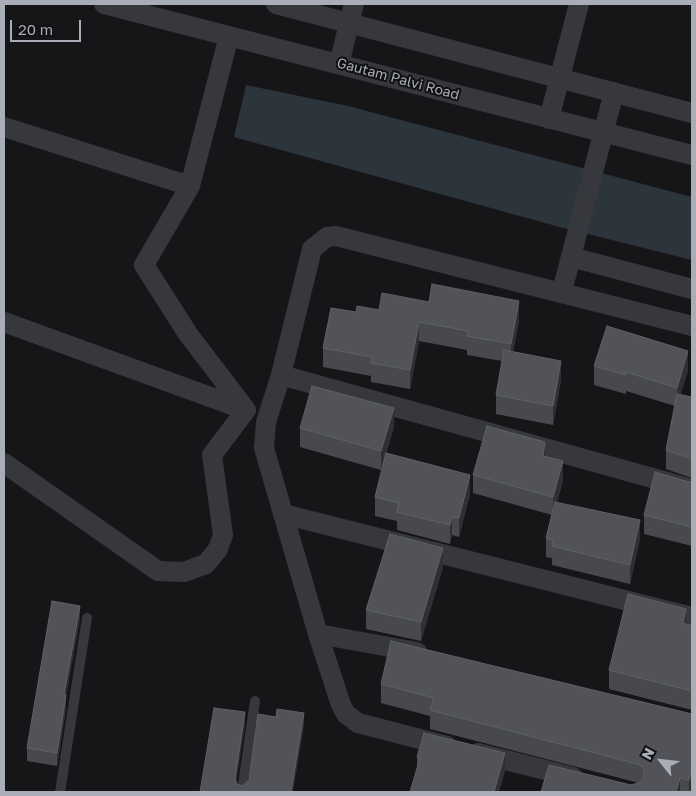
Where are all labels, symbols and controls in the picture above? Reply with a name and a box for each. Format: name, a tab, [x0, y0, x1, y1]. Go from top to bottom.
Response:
scale bar	[12, 10, 84, 42]
text: 20 m	[18, 20, 53, 38]
street label: Gautam Palvi Road	[335, 55, 461, 103]
north arrow	[636, 736, 686, 786]
text: N	[637, 745, 657, 762]

